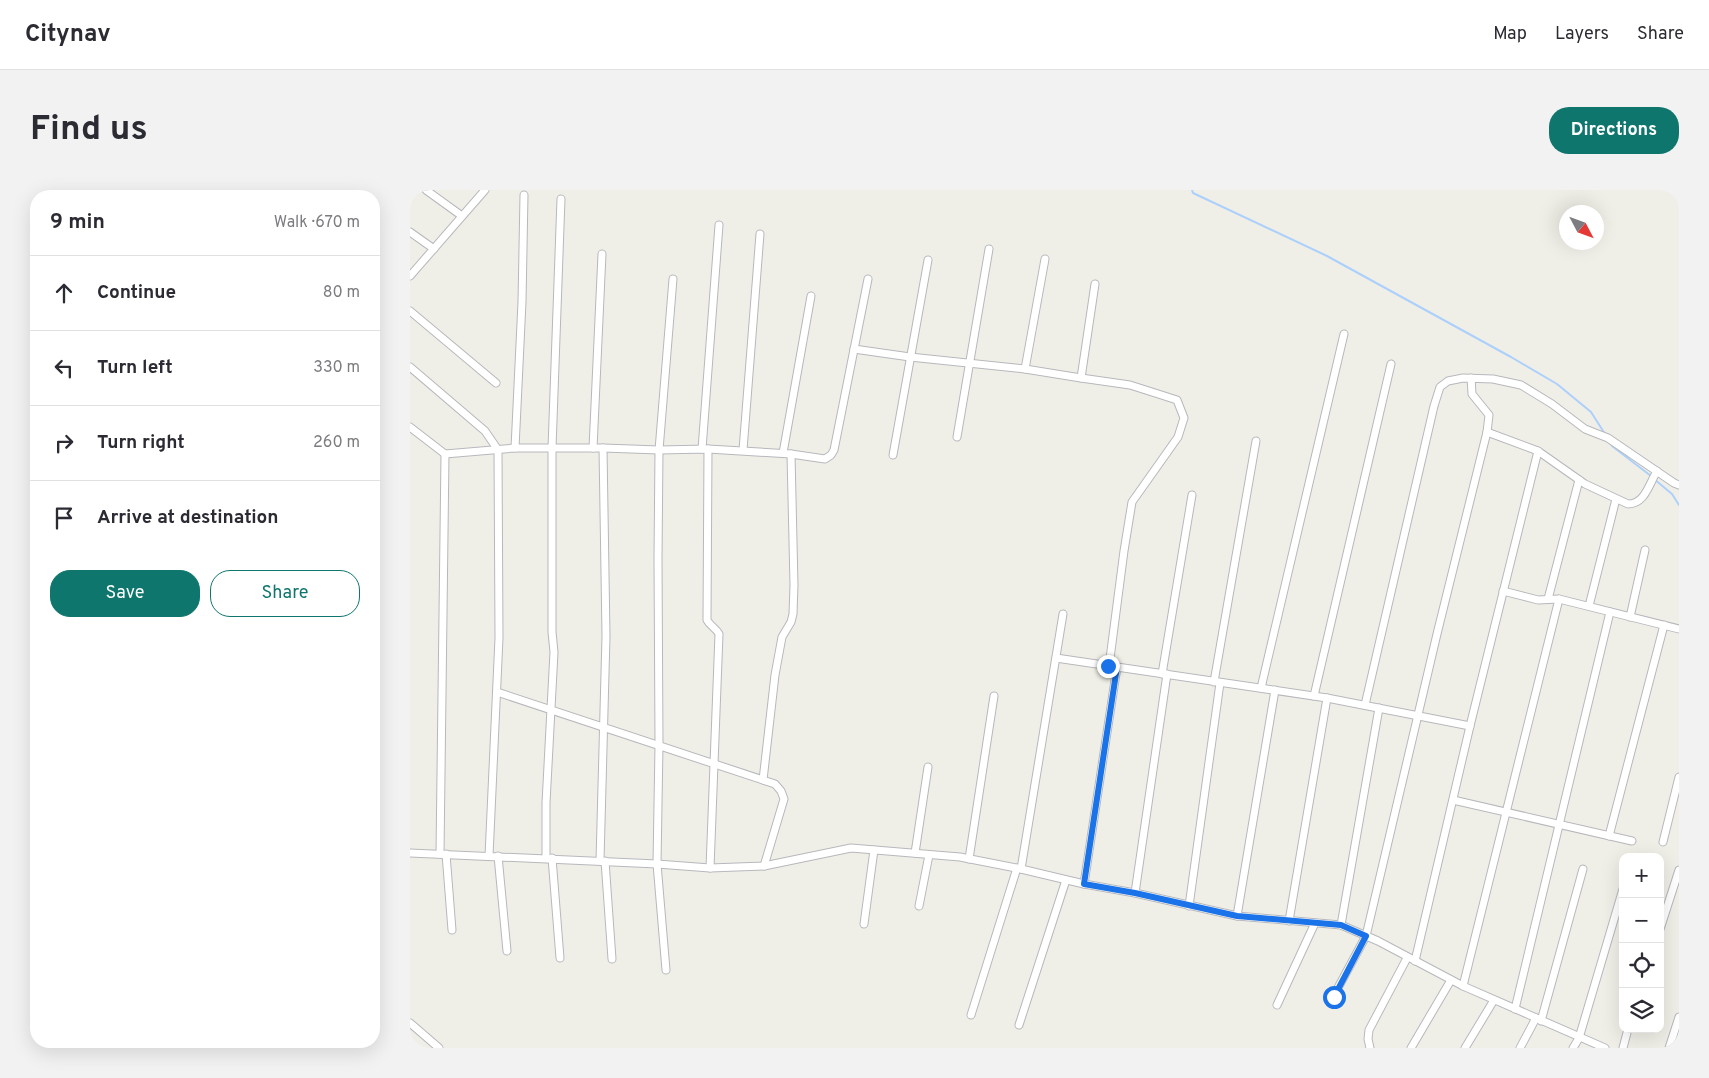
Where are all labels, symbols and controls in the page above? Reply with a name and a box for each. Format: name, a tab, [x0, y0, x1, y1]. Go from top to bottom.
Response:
text: Citynav	[25, 20, 111, 50]
text: Map	[1493, 23, 1527, 46]
text: Layers	[1555, 23, 1609, 46]
text: Share	[1637, 23, 1684, 46]
button: Directions	[1549, 107, 1679, 154]
text: Find us	[30, 108, 148, 152]
north arrow	[1559, 205, 1604, 250]
text: 9 min	[50, 209, 105, 236]
text: Walk · 670 m	[274, 213, 360, 233]
icon: ahead	[50, 279, 78, 307]
text: Continue	[97, 281, 176, 305]
text: 80 m	[323, 283, 360, 303]
icon: left	[50, 354, 78, 382]
text: Turn left	[97, 356, 173, 380]
text: 330 m	[313, 358, 360, 378]
icon: right	[50, 429, 78, 457]
text: Turn right	[97, 431, 185, 455]
text: 260 m	[313, 433, 360, 453]
icon: arrive	[50, 504, 78, 532]
text: Arrive at destination	[97, 506, 278, 530]
button: Save	[50, 570, 200, 617]
button: Share	[210, 570, 360, 617]
route end	[1097, 655, 1120, 678]
map controls	[1619, 853, 1664, 1033]
button: +	[1619, 853, 1664, 898]
button: −	[1619, 898, 1664, 943]
button: locate	[1619, 943, 1664, 988]
route start	[1323, 986, 1346, 1009]
button: layers	[1619, 988, 1664, 1033]

